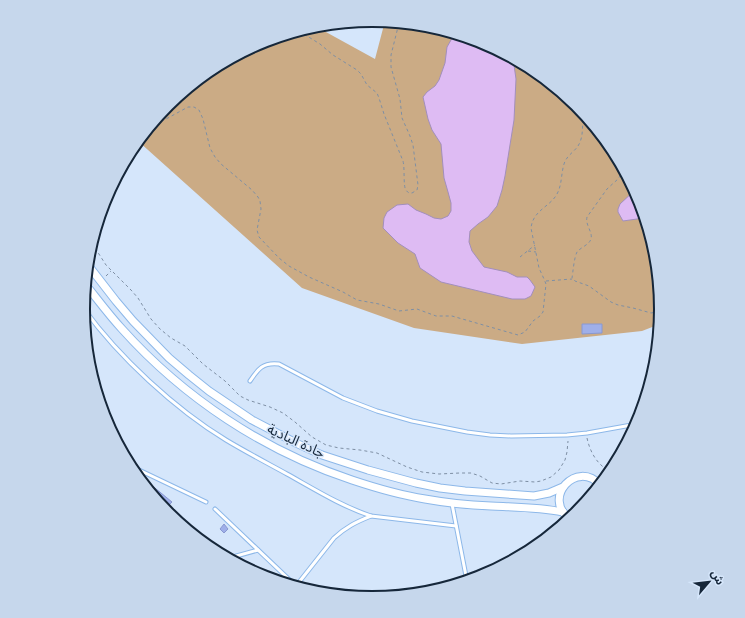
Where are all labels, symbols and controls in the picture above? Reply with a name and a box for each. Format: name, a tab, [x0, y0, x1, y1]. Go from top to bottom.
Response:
street label: جادة البادية	[265, 421, 327, 461]
north arrow	[689, 562, 729, 602]
text: ش	[708, 568, 727, 587]

